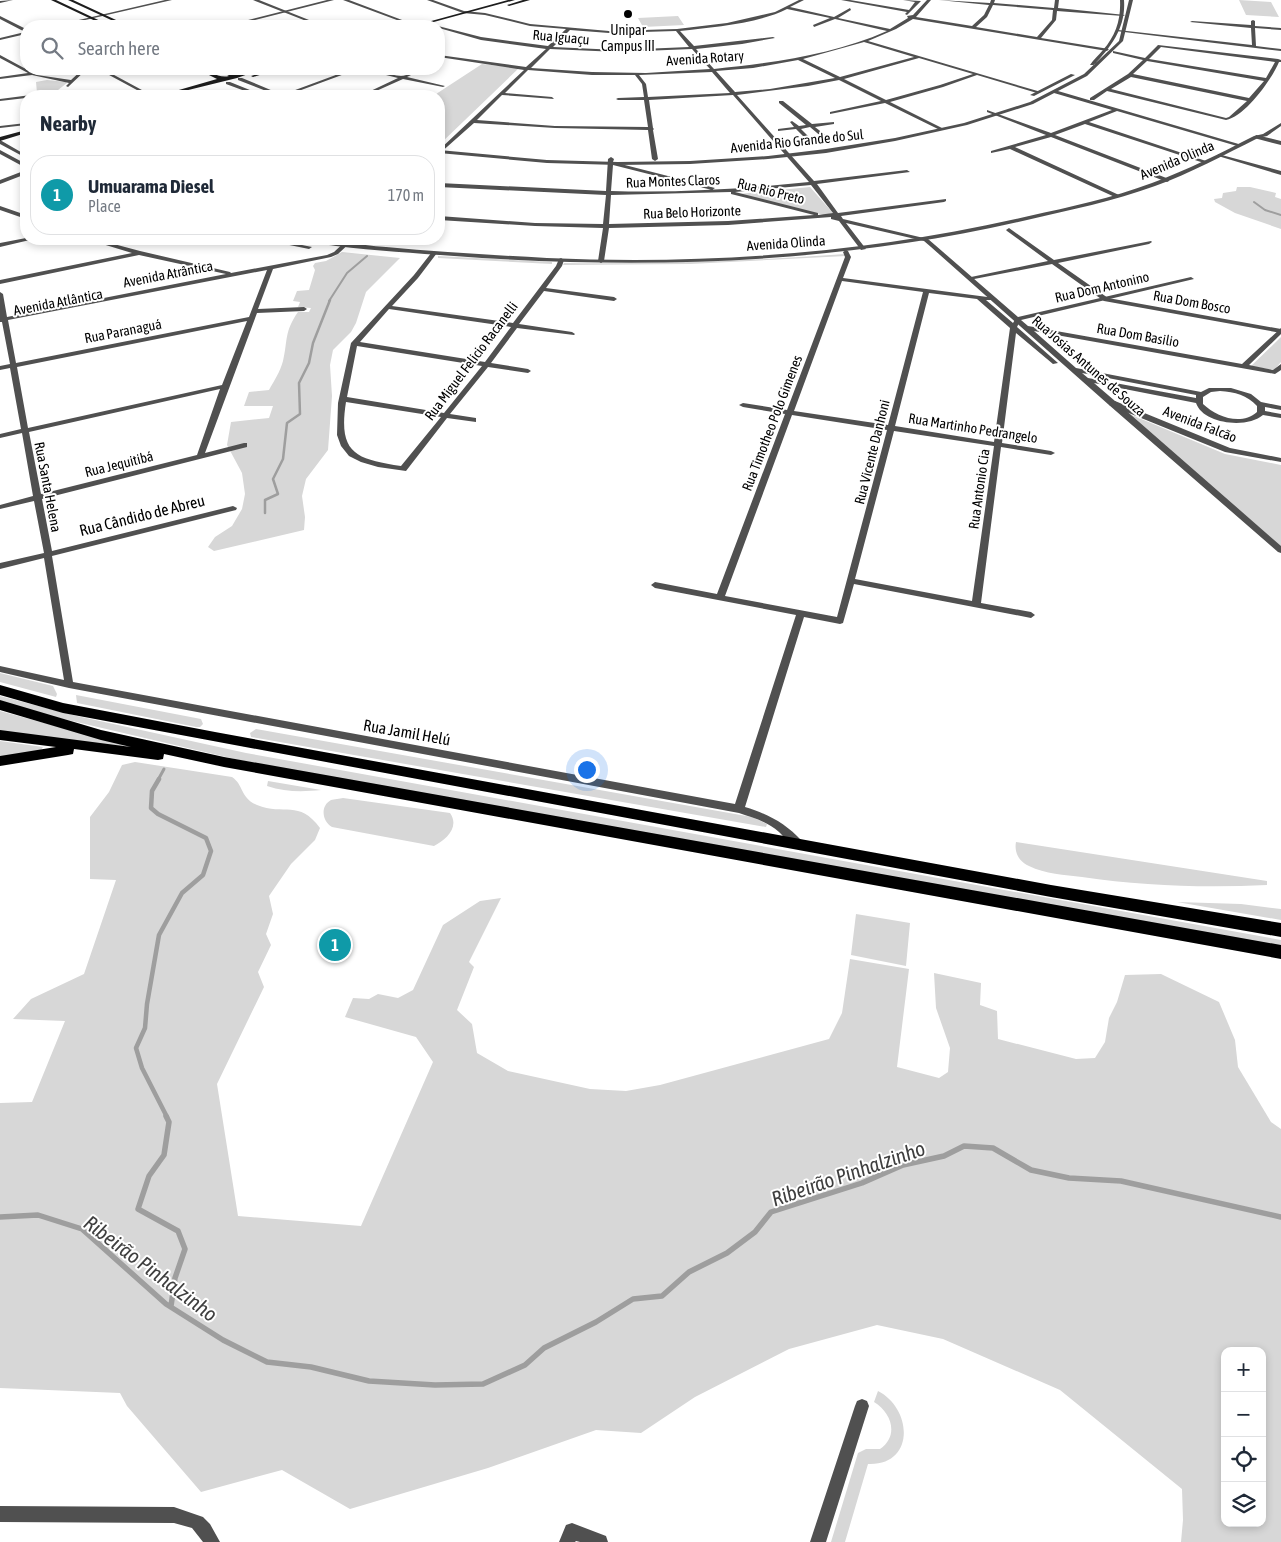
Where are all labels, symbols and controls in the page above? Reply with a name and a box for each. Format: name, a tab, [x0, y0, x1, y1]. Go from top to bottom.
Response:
marker: Unipar Campus III	[622, 8, 634, 20]
search box	[20, 20, 445, 75]
place label: Unipar Campus III	[601, 22, 655, 54]
street label: Rua Iguaçu	[532, 27, 590, 47]
icon: search	[38, 34, 66, 62]
text: Search here	[78, 37, 160, 59]
street label: Avenida Rotary	[666, 47, 745, 69]
text: Nearby	[40, 111, 96, 135]
street label: Avenida Rio Grande do Sul	[730, 126, 865, 156]
street label: Avenida Olinda	[1138, 137, 1216, 183]
street label: Rua Montes Claros	[626, 171, 720, 191]
text: Umuarama Diesel	[88, 175, 214, 197]
street label: Rua Rio Preto	[736, 175, 806, 207]
text: 1	[53, 186, 61, 204]
text: 170 m	[388, 186, 424, 204]
text: Place	[88, 197, 121, 215]
street label: Rua Belo Horizonte	[643, 202, 741, 222]
street label: Avenida Olinda	[746, 232, 826, 254]
street label: Avenida Atrântica	[122, 257, 214, 291]
street label: Rua Dom Antonino	[1053, 268, 1151, 306]
street label: Avenida Atlântica	[12, 285, 104, 319]
street label: Rua Dom Bosco	[1152, 287, 1232, 317]
street label: Rua Miguel Felicio Racanelli	[421, 299, 521, 423]
street label: Rua Josias Antunes de Souza	[1029, 312, 1149, 420]
street label: Rua Paranaguá	[83, 316, 163, 346]
street label: Rua Dom Basilio	[1096, 320, 1180, 350]
street label: Rua Timotheo Polo Gimenes	[739, 353, 805, 493]
street label: Rua Vicente Danhoni	[851, 398, 893, 506]
street label: Avenida Falcão	[1161, 403, 1239, 445]
street label: Rua Martinho Pedrangelo	[907, 410, 1039, 446]
street label: Rua Santa Helena	[31, 441, 65, 533]
street label: Rua Jequitibá	[83, 448, 155, 480]
street label: Rua Antonio Cia	[965, 448, 993, 530]
street label: Rua Cândido de Abreu	[77, 491, 207, 539]
street label: Rua Jamil Helú	[362, 715, 452, 749]
your location	[574, 757, 600, 783]
pin: 1	[319, 926, 351, 964]
water label: Ribeirão Pinhalzinho	[768, 1135, 928, 1211]
water label: Ribeirão Pinhalzinho	[80, 1210, 223, 1326]
map controls	[1221, 1347, 1266, 1527]
button: +	[1221, 1347, 1266, 1392]
button: −	[1221, 1392, 1266, 1437]
button: locate	[1221, 1437, 1266, 1482]
button: layers	[1221, 1482, 1266, 1527]

